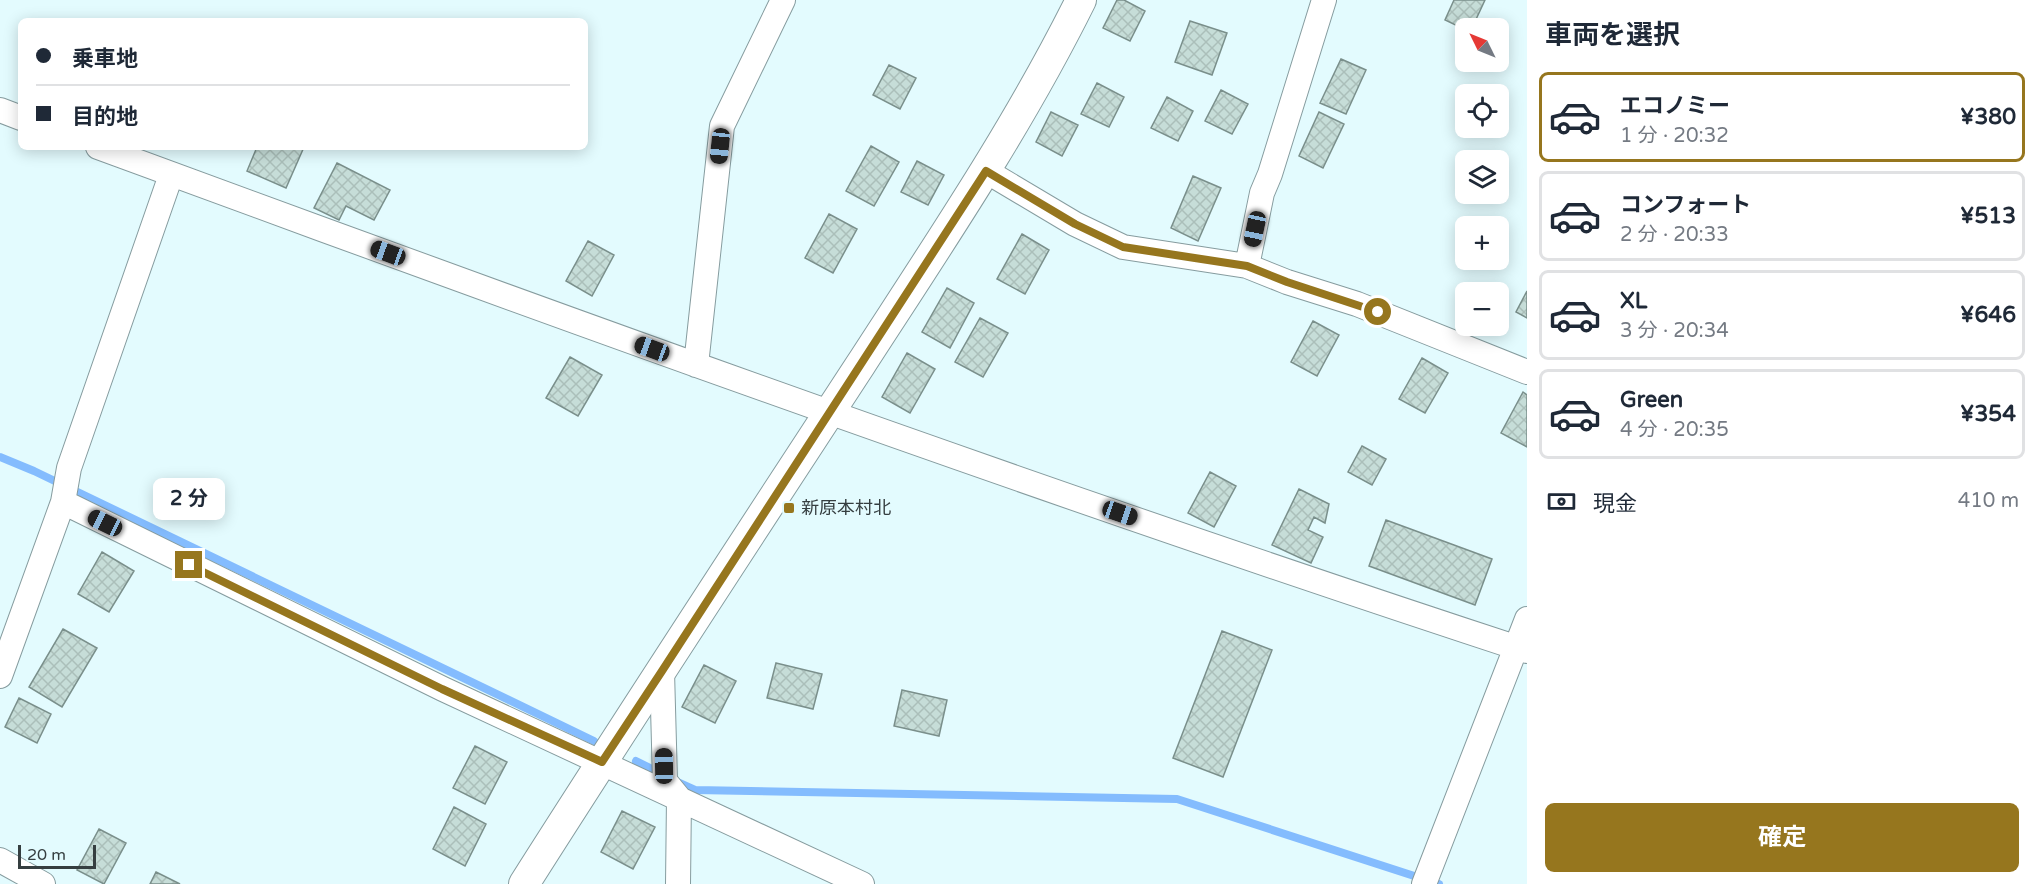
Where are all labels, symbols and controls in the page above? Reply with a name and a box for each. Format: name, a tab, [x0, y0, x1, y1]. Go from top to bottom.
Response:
north arrow	[1455, 18, 1509, 72]
map controls	[1455, 18, 1509, 336]
text: 車両を選択	[1545, 19, 1680, 52]
text: 乗車地	[72, 46, 138, 72]
button: locate	[1455, 84, 1509, 138]
icon: car	[1548, 90, 1602, 144]
text: エコノミー	[1620, 93, 1730, 119]
text: 目的地	[72, 104, 138, 130]
text: ¥380	[1960, 104, 2016, 130]
text: 1 分 · 20:32	[1620, 124, 1729, 148]
car	[709, 127, 731, 165]
button: layers	[1455, 150, 1509, 204]
icon: car	[1548, 189, 1602, 243]
text: コンフォート	[1620, 192, 1751, 218]
text: ¥513	[1960, 203, 2016, 229]
car	[1242, 210, 1268, 248]
button: +	[1455, 216, 1509, 270]
text: 2 分 · 20:33	[1620, 223, 1729, 247]
car	[368, 238, 408, 268]
button: −	[1455, 282, 1509, 336]
icon: car	[1548, 288, 1602, 342]
text: XL	[1620, 288, 1647, 314]
route start	[1364, 298, 1391, 325]
text: ¥646	[1960, 302, 2016, 328]
text: 3 分 · 20:34	[1620, 319, 1729, 343]
car	[632, 334, 672, 364]
icon: car	[1548, 387, 1602, 441]
text: Green	[1620, 387, 1683, 413]
text: ¥354	[1960, 401, 2016, 427]
text: 4 分 · 20:35	[1620, 418, 1729, 442]
callout: 2 分	[153, 478, 225, 520]
icon: cash	[1545, 485, 1578, 518]
text: 2 分	[170, 487, 208, 511]
text: 410 m	[1958, 489, 2019, 513]
text: 現金	[1593, 491, 1637, 517]
place label: 新原本村北	[801, 497, 891, 519]
car	[1100, 499, 1140, 527]
marker: 新原本村北	[782, 501, 796, 515]
car	[85, 507, 125, 539]
route end	[175, 551, 202, 578]
car	[655, 748, 673, 784]
button: 確定	[1545, 803, 2019, 872]
scale bar	[18, 842, 96, 870]
text: 20 m	[27, 845, 66, 865]

